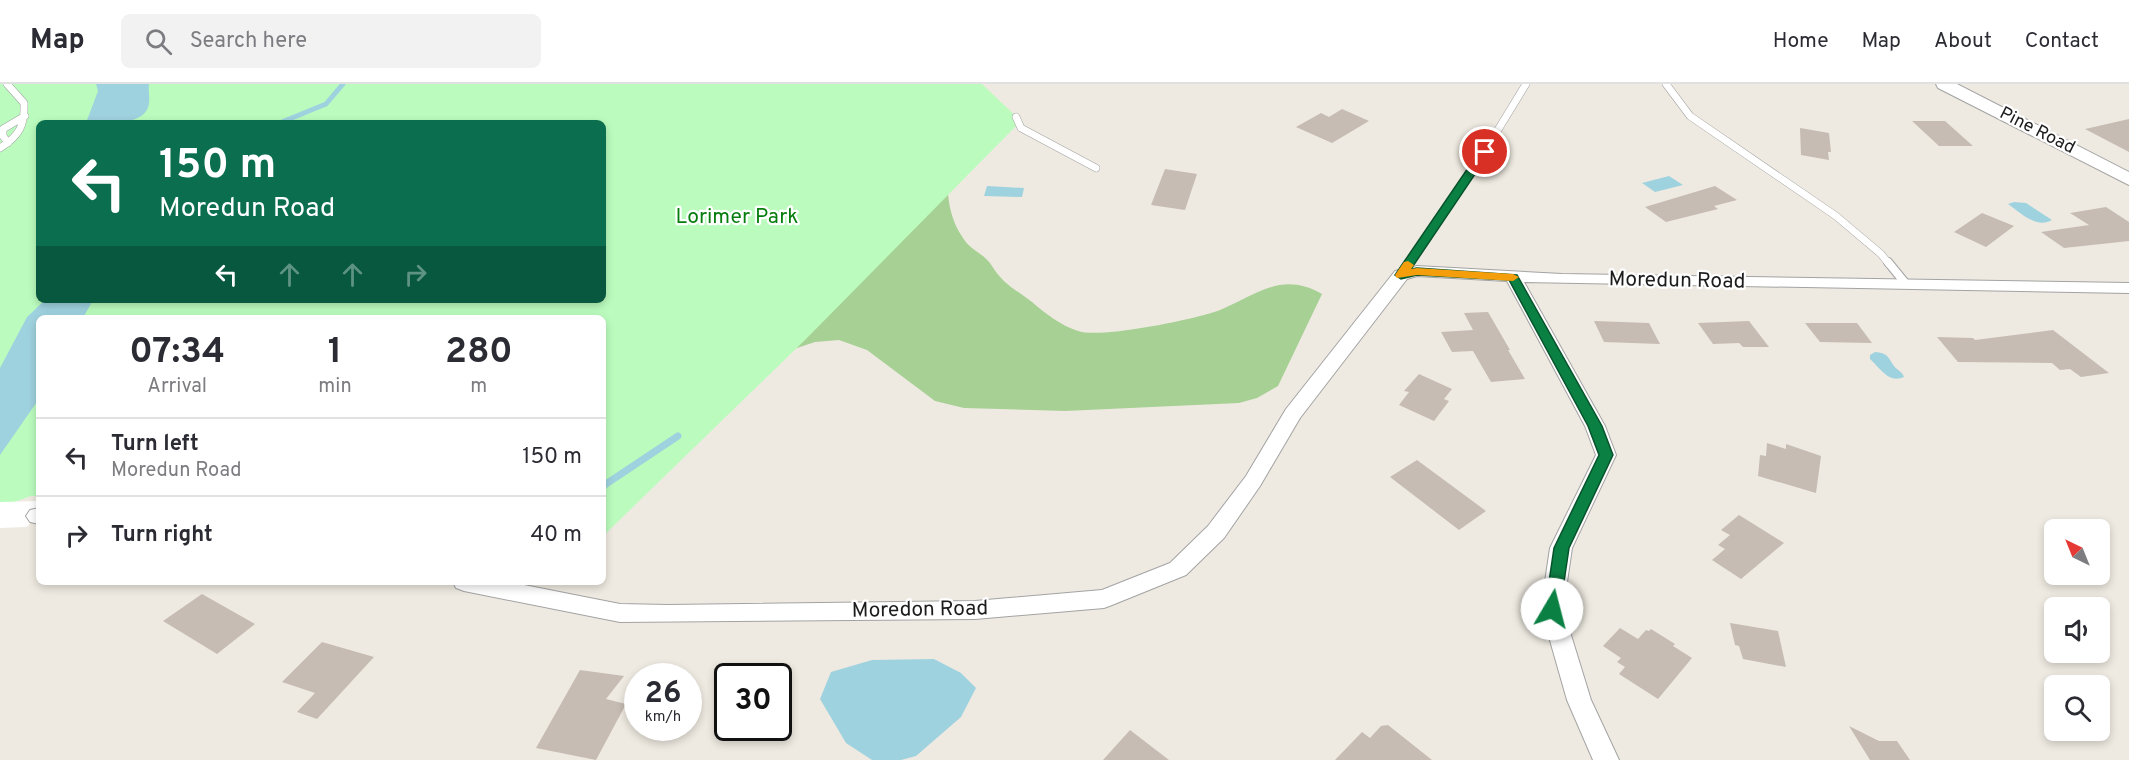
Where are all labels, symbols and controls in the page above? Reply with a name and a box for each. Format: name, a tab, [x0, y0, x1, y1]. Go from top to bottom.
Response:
search box	[121, 14, 541, 68]
text: Map	[30, 23, 85, 59]
icon: search	[142, 25, 175, 58]
text: Search here	[190, 28, 307, 55]
text: Home	[1773, 28, 1829, 55]
text: Map	[1862, 28, 1901, 55]
text: About	[1934, 28, 1992, 55]
text: Contact	[2025, 28, 2099, 55]
street label: Pine Road	[1995, 102, 2079, 160]
pin	[1459, 126, 1510, 177]
icon: arrive	[1468, 135, 1501, 168]
text: 150 m	[159, 140, 276, 193]
icon: left	[60, 144, 138, 222]
text: Moredun Road	[159, 192, 335, 226]
park label: Lorimer Park	[676, 204, 798, 231]
icon: left	[210, 258, 243, 291]
icon: ahead	[273, 258, 306, 291]
icon: ahead	[336, 258, 369, 291]
icon: right	[399, 258, 432, 291]
street label: Moredun Road	[1608, 266, 1746, 296]
text: 07:34	[129, 330, 225, 376]
text: 1	[328, 330, 342, 376]
text: 280	[445, 330, 513, 376]
text: Arrival	[147, 374, 207, 400]
text: min	[318, 374, 352, 400]
text: m	[470, 374, 487, 400]
text: Turn left	[111, 431, 199, 458]
icon: left	[60, 441, 93, 474]
text: 150 m	[522, 444, 582, 471]
text: Moredun Road	[111, 458, 241, 484]
icon: right	[60, 519, 93, 552]
north arrow	[2044, 519, 2110, 585]
map controls	[2044, 519, 2110, 741]
text: Turn right	[111, 522, 213, 549]
text: 40 m	[530, 522, 582, 549]
position arrow	[1520, 577, 1584, 641]
street label: Moredon Road	[851, 595, 989, 625]
button: sound	[2044, 597, 2110, 663]
speed limit sign: 30	[714, 663, 792, 741]
button: search	[2044, 675, 2110, 741]
text: 26	[645, 676, 681, 713]
text: km/h	[645, 708, 681, 727]

